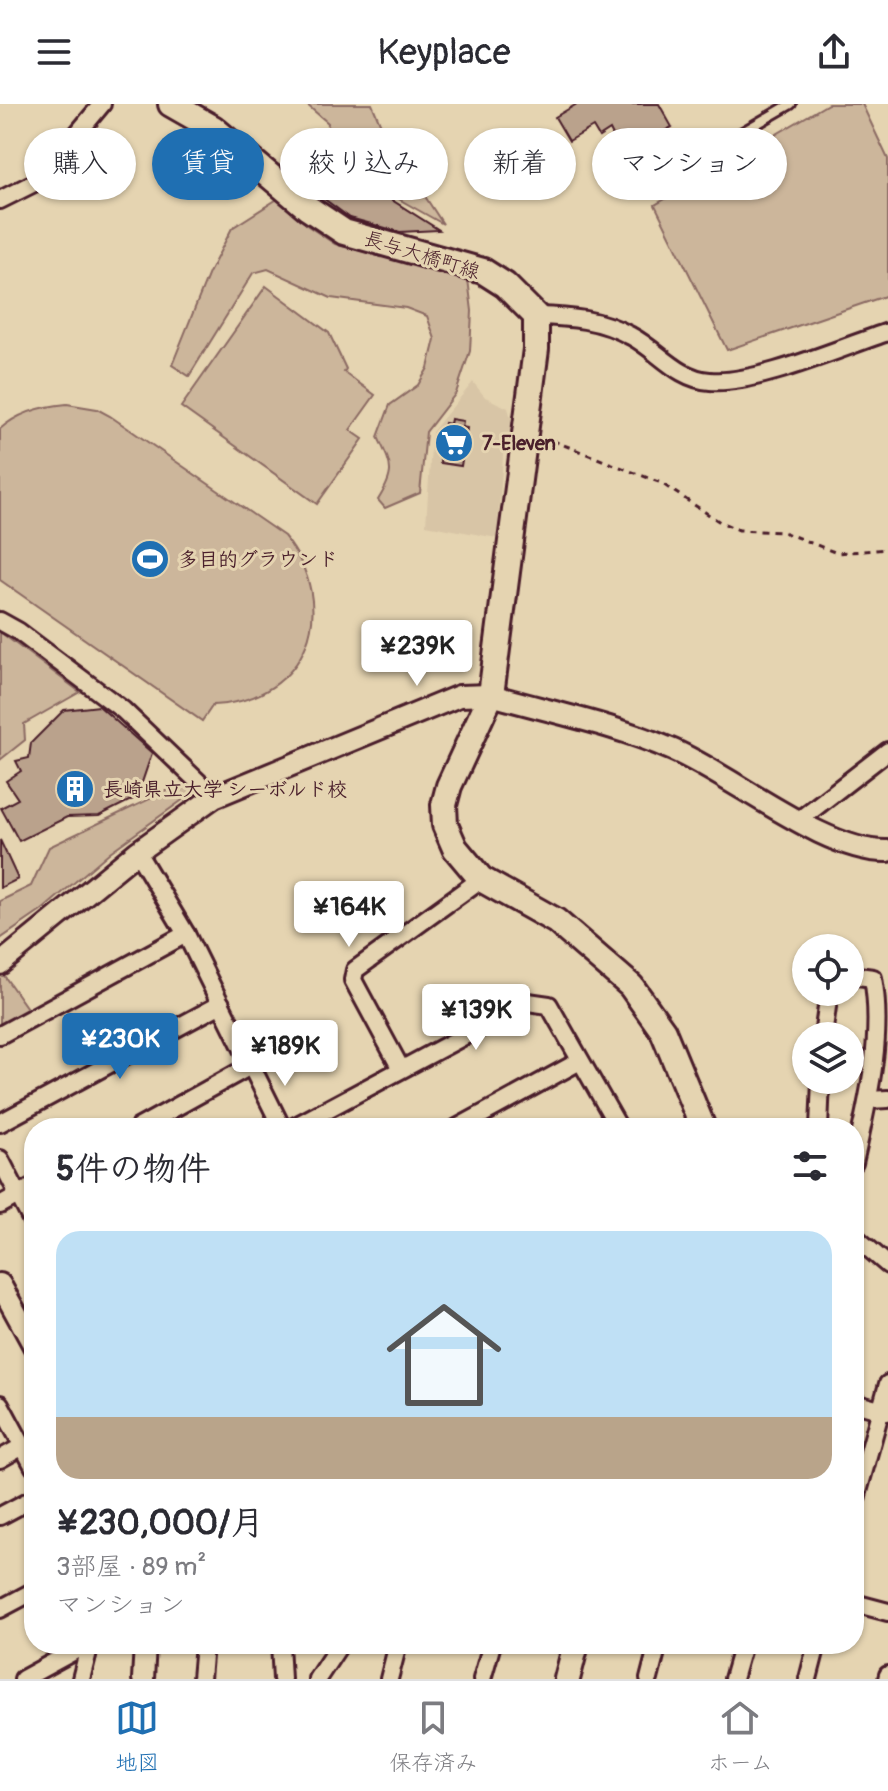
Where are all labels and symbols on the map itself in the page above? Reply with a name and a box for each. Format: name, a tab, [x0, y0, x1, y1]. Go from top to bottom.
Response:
street label: 長与大橋町線	[361, 226, 483, 284]
supermarket icon: 7-Eleven	[433, 422, 475, 464]
place label: 7-Eleven	[482, 431, 556, 456]
sports icon: 多目的グラウンド	[129, 538, 171, 580]
place label: 多目的グラウンド	[178, 547, 338, 572]
pin: ¥239K	[361, 620, 473, 688]
building icon: 長崎県立大学 シーボルド校	[54, 768, 96, 810]
place label: 長崎県立大学 シーボルド校	[103, 777, 347, 802]
pin: ¥164K	[293, 881, 405, 949]
pin: ¥139K	[420, 984, 532, 1052]
pin: ¥230K	[64, 1013, 176, 1081]
pin: ¥189K	[229, 1020, 341, 1088]

